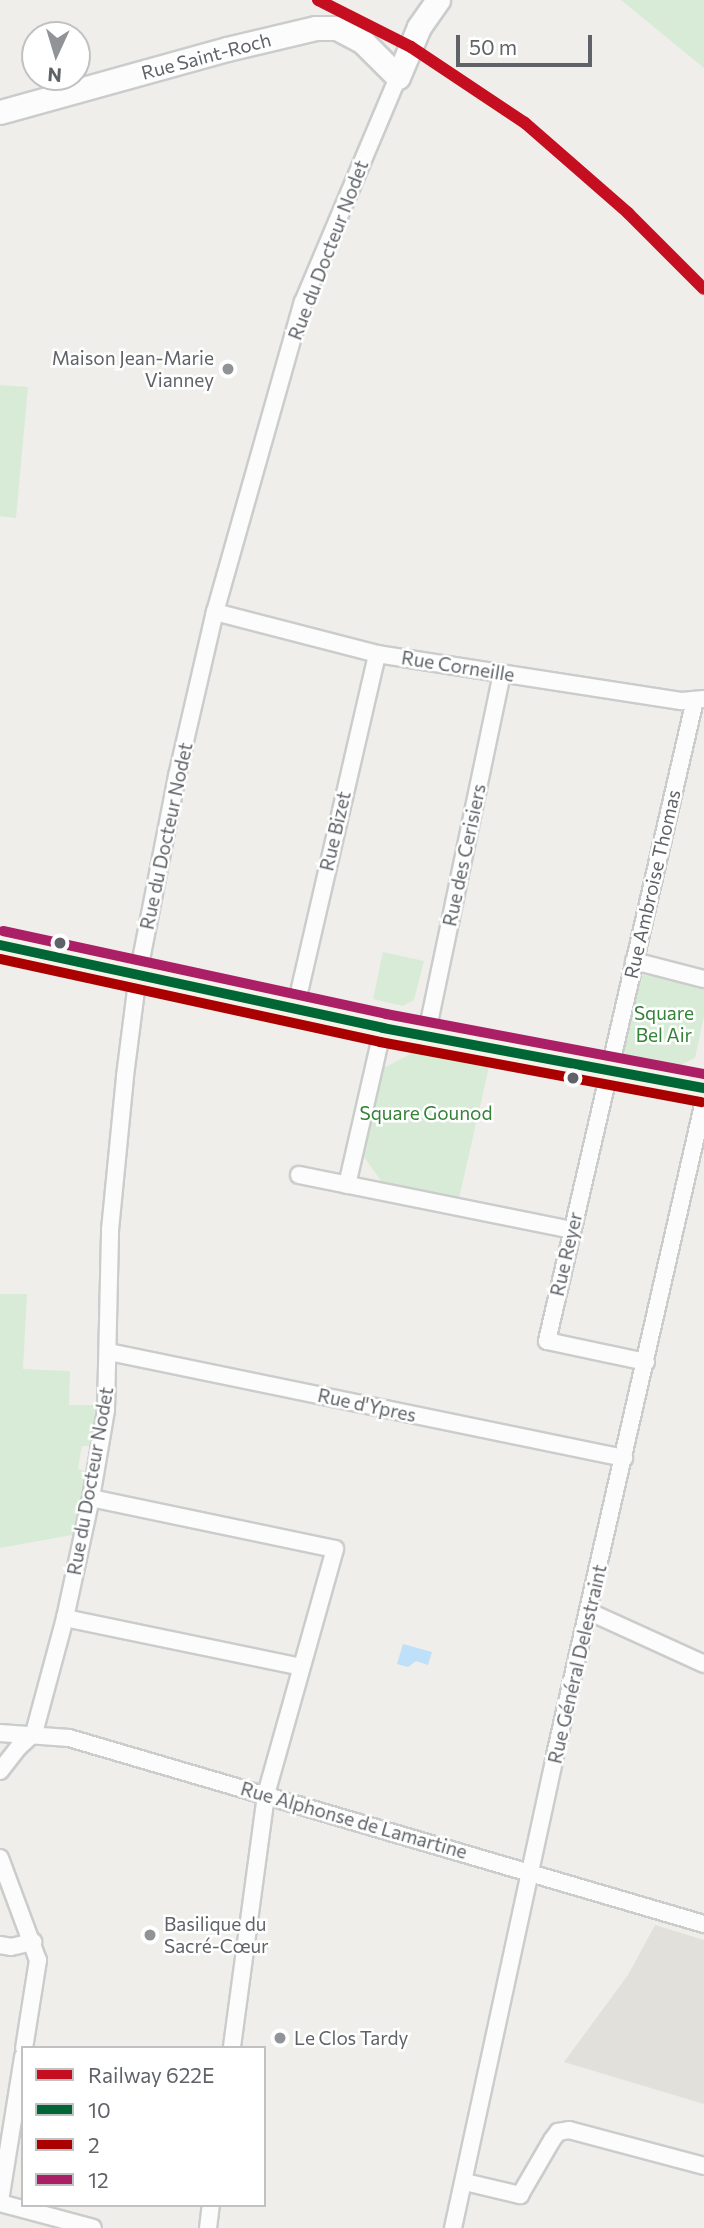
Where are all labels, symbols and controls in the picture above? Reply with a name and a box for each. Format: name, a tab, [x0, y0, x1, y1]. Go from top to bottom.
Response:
north arrow	[21, 21, 91, 91]
scale bar	[459, 21, 596, 65]
street label: Rue Saint-Roch	[139, 28, 273, 84]
text: 50 m	[469, 34, 517, 59]
text: N	[47, 63, 63, 87]
street label: Rue du Docteur Nodet	[283, 157, 373, 343]
place label: Maison Jean-Marie Vianney	[52, 347, 214, 391]
marker: Maison Jean-Marie Vianney	[220, 361, 236, 377]
street label: Rue Corneille	[400, 646, 516, 686]
street label: Rue du Docteur Nodet	[135, 740, 197, 932]
street label: Rue des Cerisiers	[438, 782, 490, 928]
street label: Rue Ambroise Thomas	[619, 787, 685, 981]
street label: Rue Bizet	[315, 789, 355, 873]
unlabelled marker	[53, 936, 67, 950]
park label: Square Bel Air	[634, 1002, 694, 1046]
unlabelled marker	[566, 1071, 580, 1085]
park label: Square Gounod	[360, 1102, 492, 1124]
street label: Rue Reyer	[545, 1210, 587, 1298]
street label: Rue d'Ypres	[316, 1383, 418, 1427]
street label: Rue du Docteur Nodet	[62, 1385, 118, 1577]
street label: Rue Général Delestraint	[543, 1562, 611, 1766]
street label: Rue Alphonse de Lamartine	[238, 1777, 470, 1863]
place label: Basilique du Sacré-Cœur	[164, 1913, 269, 1957]
marker: Basilique du Sacré-Cœur	[142, 1927, 158, 1943]
place label: Le Clos Tardy	[294, 2027, 408, 2049]
marker: Le Clos Tardy	[272, 2030, 288, 2046]
legend	[21, 2046, 266, 2207]
text: Railway 622E	[88, 2062, 214, 2087]
text: 10	[88, 2097, 111, 2122]
text: 2	[88, 2132, 100, 2157]
text: 12	[88, 2167, 109, 2192]

